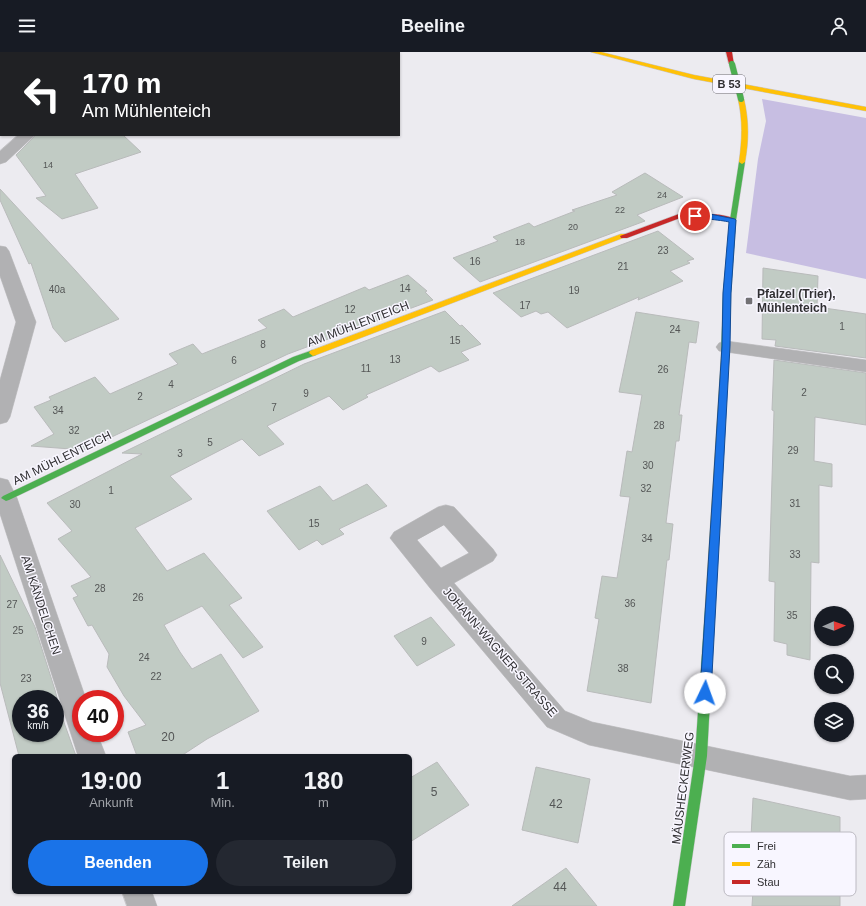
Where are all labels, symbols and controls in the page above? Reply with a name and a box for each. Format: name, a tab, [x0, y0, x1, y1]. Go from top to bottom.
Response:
icon: menu	[16, 15, 38, 37]
icon: person	[828, 15, 850, 37]
text: Beeline	[401, 16, 465, 36]
icon: left	[16, 68, 68, 120]
text: 170 m	[82, 68, 161, 99]
road number: B 53	[713, 75, 745, 93]
text: Am Mühlenteich	[82, 101, 211, 121]
house number: 14	[43, 160, 53, 170]
house number: 24	[657, 190, 667, 200]
pin	[678, 199, 712, 233]
house number: 22	[615, 205, 625, 215]
icon: arrive	[684, 205, 706, 227]
house number: 20	[568, 222, 578, 232]
house number: 18	[515, 237, 525, 247]
house number: 23	[657, 245, 669, 256]
house number: 16	[469, 256, 481, 267]
house number: 21	[617, 261, 629, 272]
house number: 14	[399, 283, 411, 294]
house number: 40a	[49, 284, 66, 295]
house number: 19	[568, 285, 580, 296]
place label: Pfalzel (Trier), Mühlenteich	[757, 287, 836, 315]
marker: Pfalzel (Trier), Mühlenteich	[744, 296, 754, 306]
street label: AM MÜHLENTEICH	[305, 298, 411, 350]
house number: 17	[519, 300, 531, 311]
house number: 12	[344, 304, 356, 315]
house number: 1	[839, 321, 845, 332]
house number: 24	[669, 324, 681, 335]
house number: 15	[449, 335, 461, 346]
house number: 8	[260, 339, 266, 350]
house number: 13	[389, 354, 401, 365]
house number: 6	[231, 355, 237, 366]
house number: 11	[361, 363, 372, 374]
house number: 26	[657, 364, 669, 375]
house number: 4	[168, 379, 174, 390]
house number: 2	[801, 387, 807, 398]
house number: 9	[303, 388, 309, 399]
house number: 2	[137, 391, 143, 402]
house number: 7	[271, 402, 277, 413]
house number: 34	[52, 405, 64, 416]
house number: 28	[653, 420, 665, 431]
house number: 32	[68, 425, 80, 436]
street label: AM MÜHLENTEICH	[10, 428, 114, 488]
house number: 5	[207, 437, 213, 448]
house number: 29	[787, 445, 799, 456]
house number: 3	[177, 448, 183, 459]
house number: 30	[642, 460, 654, 471]
house number: 32	[640, 483, 652, 494]
house number: 1	[108, 485, 114, 496]
house number: 31	[789, 498, 801, 509]
house number: 30	[69, 499, 81, 510]
house number: 15	[308, 518, 320, 529]
house number: 34	[641, 533, 653, 544]
house number: 33	[789, 549, 801, 560]
street label: AM KÄNDELCHEN	[18, 554, 64, 656]
house number: 28	[94, 583, 106, 594]
street label: JOHANN-WAGNER-STRASSE	[440, 584, 560, 720]
house number: 26	[132, 592, 144, 603]
house number: 36	[624, 598, 636, 609]
house number: 27	[6, 599, 18, 610]
north arrow	[814, 606, 854, 646]
map controls	[814, 606, 854, 742]
house number: 35	[786, 610, 798, 621]
house number: 25	[12, 625, 24, 636]
house number: 9	[421, 636, 427, 647]
house number: 24	[138, 652, 150, 663]
button: search	[814, 654, 854, 694]
house number: 38	[617, 663, 629, 674]
house number: 22	[150, 671, 162, 682]
position arrow	[684, 672, 726, 714]
house number: 23	[20, 673, 32, 684]
speed limit sign: 40	[72, 690, 124, 742]
text: 36	[27, 700, 49, 722]
button: layers	[814, 702, 854, 742]
text: km/h	[27, 720, 49, 731]
house number: 20	[161, 730, 175, 744]
street label: MÄUSHECKERWEG	[669, 731, 697, 845]
text: 19:00	[81, 767, 142, 794]
text: 1	[216, 767, 229, 794]
text: 180	[303, 767, 344, 794]
house number: 5	[431, 785, 438, 799]
text: Ankunft	[89, 795, 133, 810]
text: Min.	[210, 795, 235, 810]
text: m	[318, 795, 329, 810]
house number: 42	[549, 797, 563, 811]
legend	[724, 832, 856, 896]
button: Beenden	[28, 840, 208, 886]
button: Teilen	[216, 840, 396, 886]
text: Frei	[757, 840, 776, 852]
text: Zäh	[757, 858, 776, 870]
text: Stau	[757, 876, 780, 888]
house number: 44	[553, 880, 567, 894]

